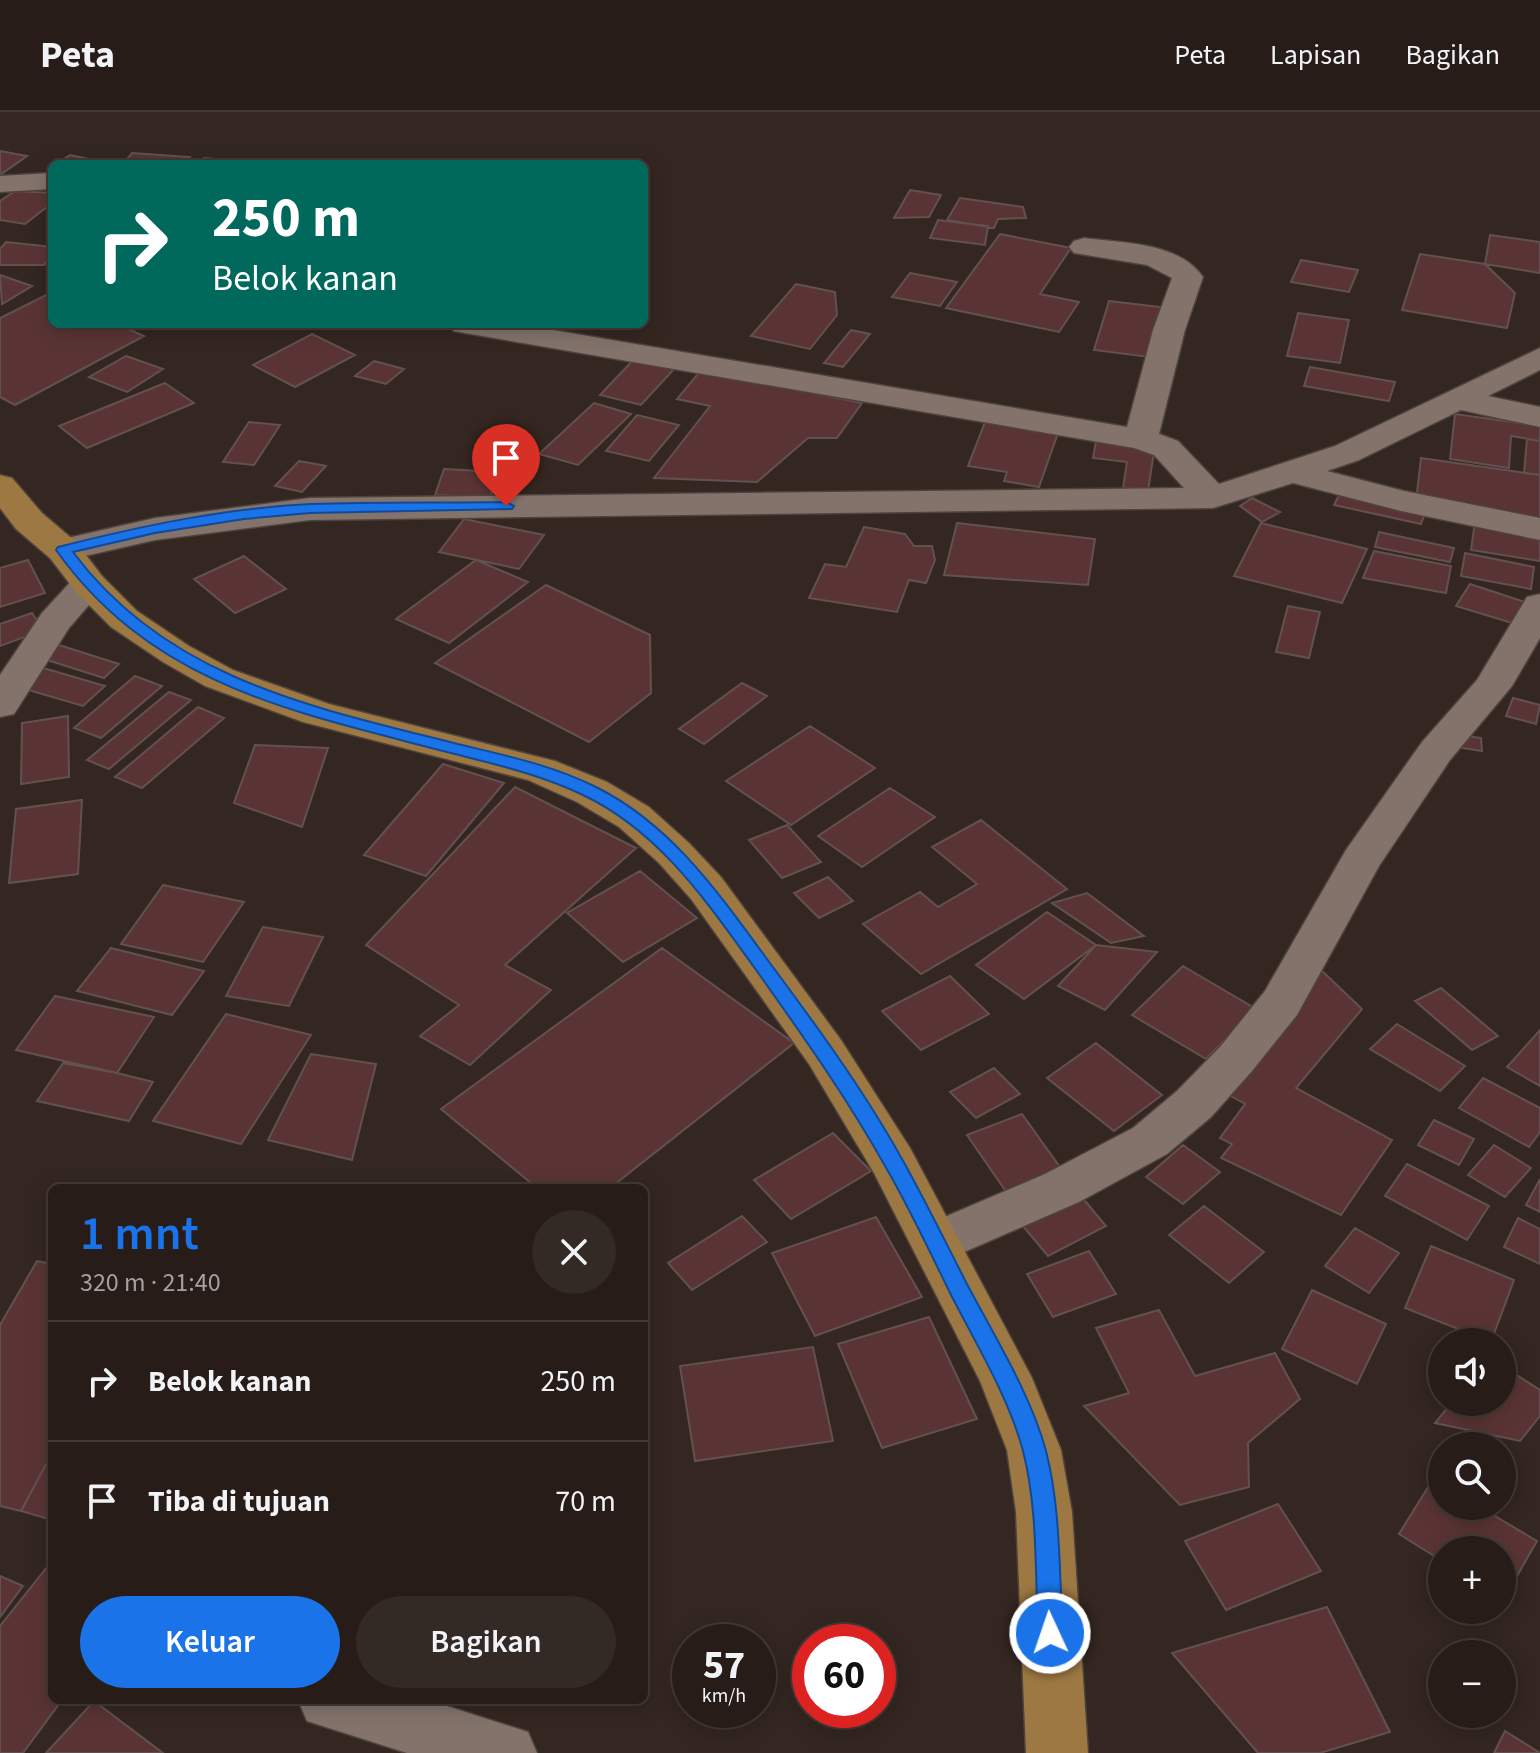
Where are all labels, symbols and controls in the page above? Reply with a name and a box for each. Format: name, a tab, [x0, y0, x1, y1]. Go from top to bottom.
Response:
text: Peta	[40, 28, 115, 82]
text: Peta	[1174, 35, 1226, 75]
text: Lapisan	[1270, 35, 1361, 75]
text: Bagikan	[1405, 35, 1500, 75]
text: 250 m	[212, 179, 360, 258]
icon: right	[80, 192, 184, 296]
text: Belok kanan	[212, 253, 398, 304]
pin	[472, 424, 540, 506]
icon: arrive	[484, 436, 528, 480]
text: 1 mnt	[80, 1200, 199, 1268]
button: close	[532, 1210, 616, 1294]
text: 320 m · 21:40	[80, 1264, 221, 1301]
map controls	[1428, 1328, 1516, 1728]
button: sound	[1428, 1328, 1516, 1416]
icon: right	[80, 1359, 124, 1403]
text: Belok kanan	[148, 1360, 311, 1403]
text: 250 m	[540, 1360, 616, 1403]
button: search	[1428, 1432, 1516, 1520]
icon: arrive	[80, 1479, 124, 1523]
text: Tiba di tujuan	[148, 1480, 330, 1523]
text: 70 m	[555, 1480, 616, 1523]
button: +	[1428, 1536, 1516, 1624]
position arrow	[1008, 1591, 1092, 1675]
button: Keluar	[80, 1596, 340, 1688]
button: Bagikan	[356, 1596, 616, 1688]
speed limit sign: 60	[792, 1624, 896, 1728]
text: 57	[703, 1637, 745, 1694]
button: −	[1428, 1640, 1516, 1728]
text: km/h	[702, 1682, 746, 1710]

